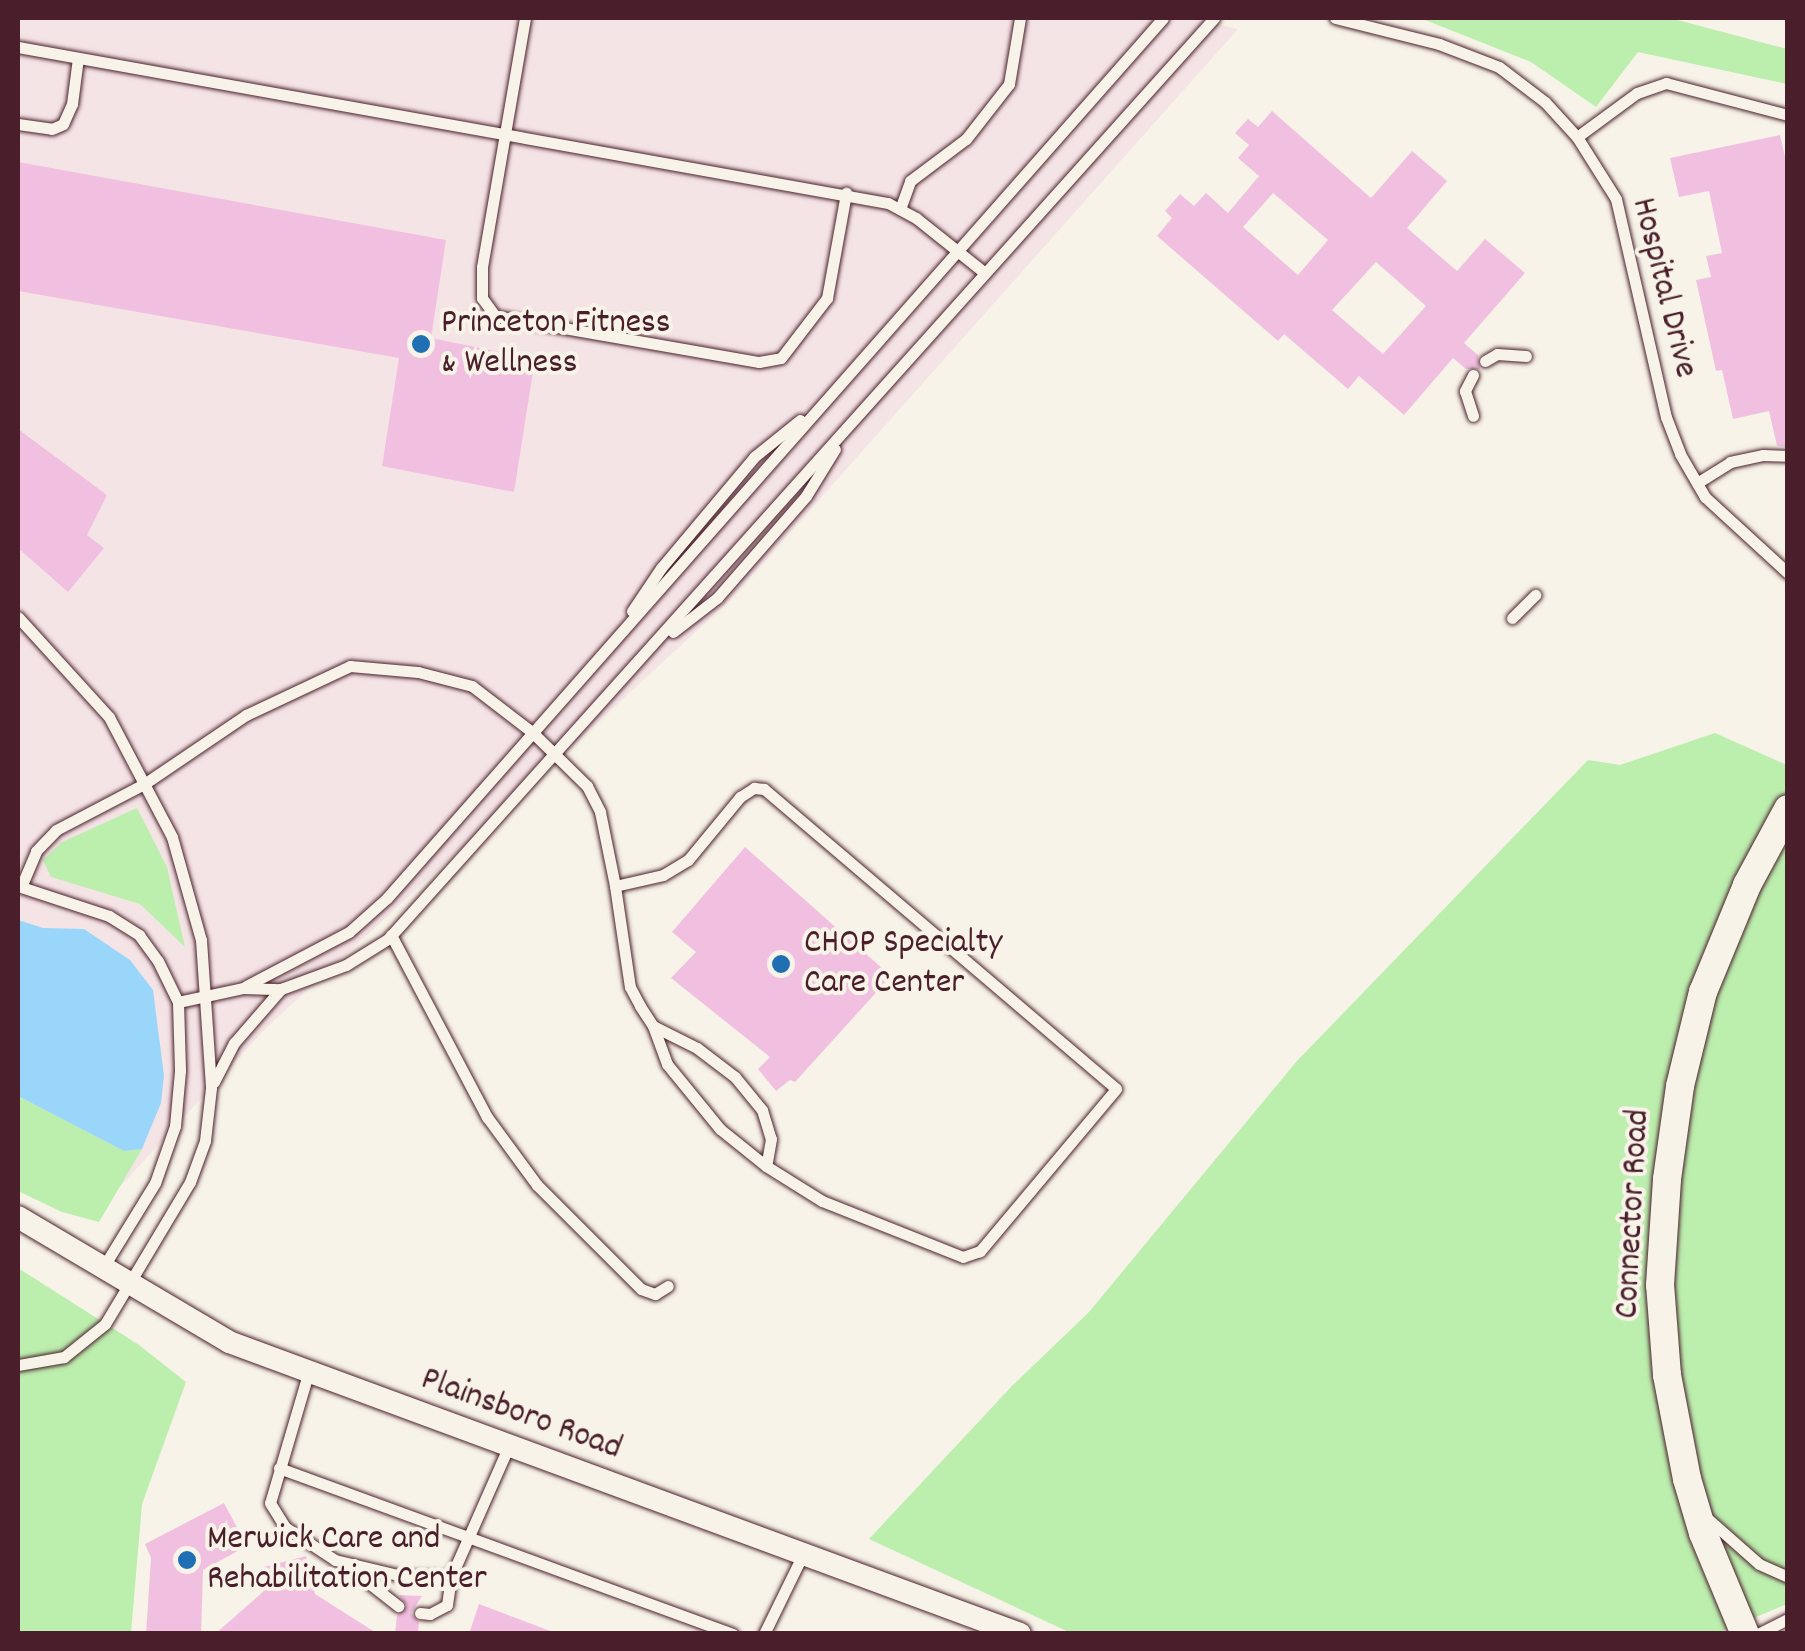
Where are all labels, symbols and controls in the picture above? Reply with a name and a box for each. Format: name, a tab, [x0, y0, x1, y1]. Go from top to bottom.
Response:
street label: Hospital Drive	[1620, 194, 1706, 382]
place label: Princeton Fitness & Wellness	[441, 303, 671, 385]
marker: Princeton Fitness & Wellness	[410, 333, 432, 355]
place label: CHOP Specialty Care Center	[804, 923, 1002, 1005]
marker: CHOP Specialty Care Center	[768, 951, 794, 977]
street label: Connector Road	[1608, 1108, 1660, 1320]
street label: Plainsboro Road	[415, 1359, 627, 1471]
place label: Merwick Care and Rehabilitation Center	[207, 1519, 487, 1601]
marker: Merwick Care and Rehabilitation Center	[176, 1549, 198, 1571]

